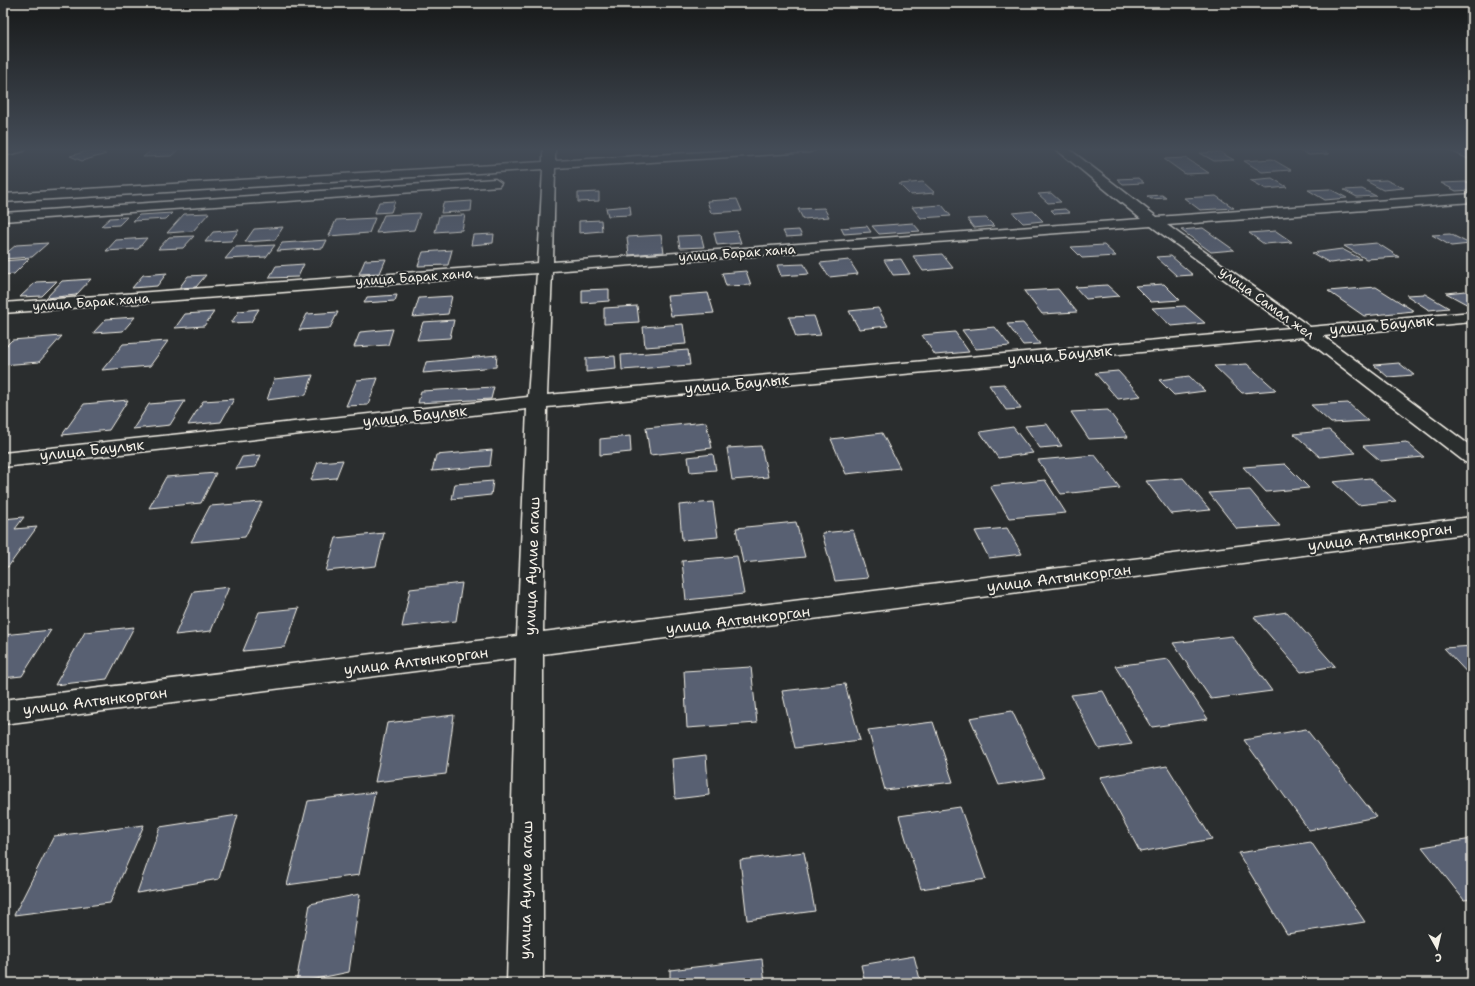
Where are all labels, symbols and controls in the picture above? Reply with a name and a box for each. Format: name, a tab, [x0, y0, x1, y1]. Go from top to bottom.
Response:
street label: улица Барак хана	[678, 240, 796, 266]
street label: улица Самал жел	[1216, 263, 1319, 344]
street label: улица Барак хана	[355, 264, 473, 290]
street label: улица Барак хана	[32, 289, 150, 315]
street label: улица Баулык	[1329, 310, 1435, 340]
street label: улица Баулык	[1007, 340, 1113, 370]
street label: улица Баулык	[684, 369, 790, 399]
street label: улица Баулык	[362, 401, 468, 431]
street label: улица Баулык	[39, 435, 145, 465]
street label: улица Аулие агаш	[520, 496, 544, 636]
street label: улица Алтынкорган	[1307, 518, 1453, 556]
street label: улица Алтынкорган	[986, 559, 1132, 597]
street label: улица Алтынкорган	[665, 601, 811, 639]
street label: улица Алтынкорган	[343, 642, 489, 680]
street label: улица Алтынкорган	[22, 682, 168, 720]
street label: улица Аулие агаш	[515, 820, 537, 960]
north arrow	[1417, 928, 1457, 968]
text: С	[1434, 950, 1443, 965]

